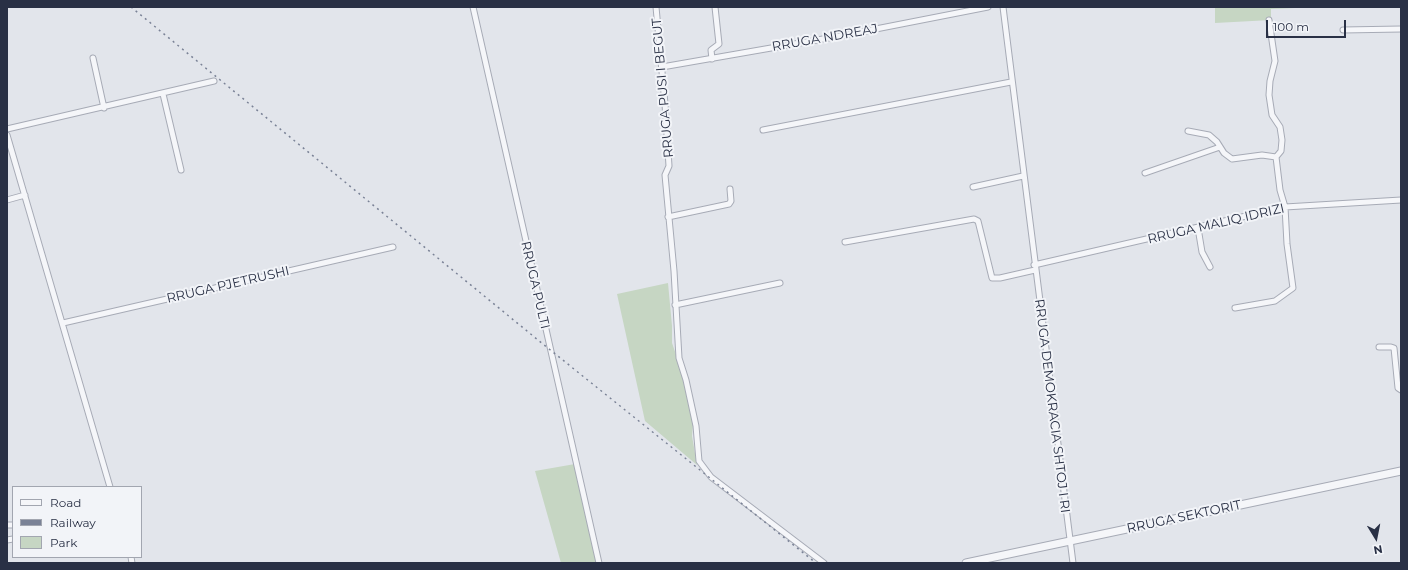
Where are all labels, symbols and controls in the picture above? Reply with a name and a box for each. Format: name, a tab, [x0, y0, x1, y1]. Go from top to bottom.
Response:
scale bar	[1268, 12, 1348, 38]
street label: RRUGA PUSI I BEGUT	[649, 17, 677, 159]
text: 100 m	[1273, 19, 1309, 34]
street label: RRUGA NDREAJ	[771, 21, 879, 55]
street label: RRUGA MALIQ IDRIZI	[1146, 201, 1286, 247]
street label: RRUGA PULTI	[517, 240, 553, 330]
street label: RRUGA PJETRUSHI	[165, 263, 291, 307]
street label: RRUGA DEMOKRACIA SHTOJ I RI	[1031, 298, 1073, 514]
legend	[12, 486, 142, 558]
text: Road	[50, 495, 81, 510]
street label: RRUGA SEKTORIT	[1125, 497, 1243, 537]
text: Railway	[50, 515, 96, 530]
north arrow	[1356, 518, 1396, 558]
text: Park	[50, 535, 77, 550]
text: N	[1372, 542, 1384, 557]

